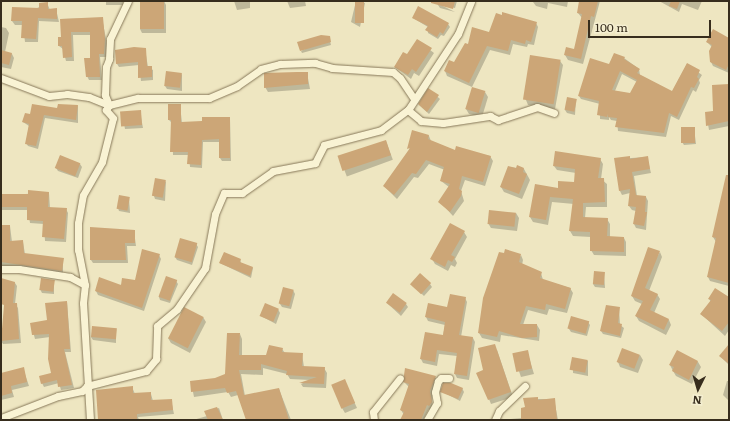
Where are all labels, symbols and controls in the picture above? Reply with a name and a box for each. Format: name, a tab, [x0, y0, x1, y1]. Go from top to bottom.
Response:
scale bar	[590, 12, 713, 38]
text: 100 m	[595, 18, 628, 36]
north arrow	[678, 369, 718, 409]
text: N	[692, 393, 702, 409]

